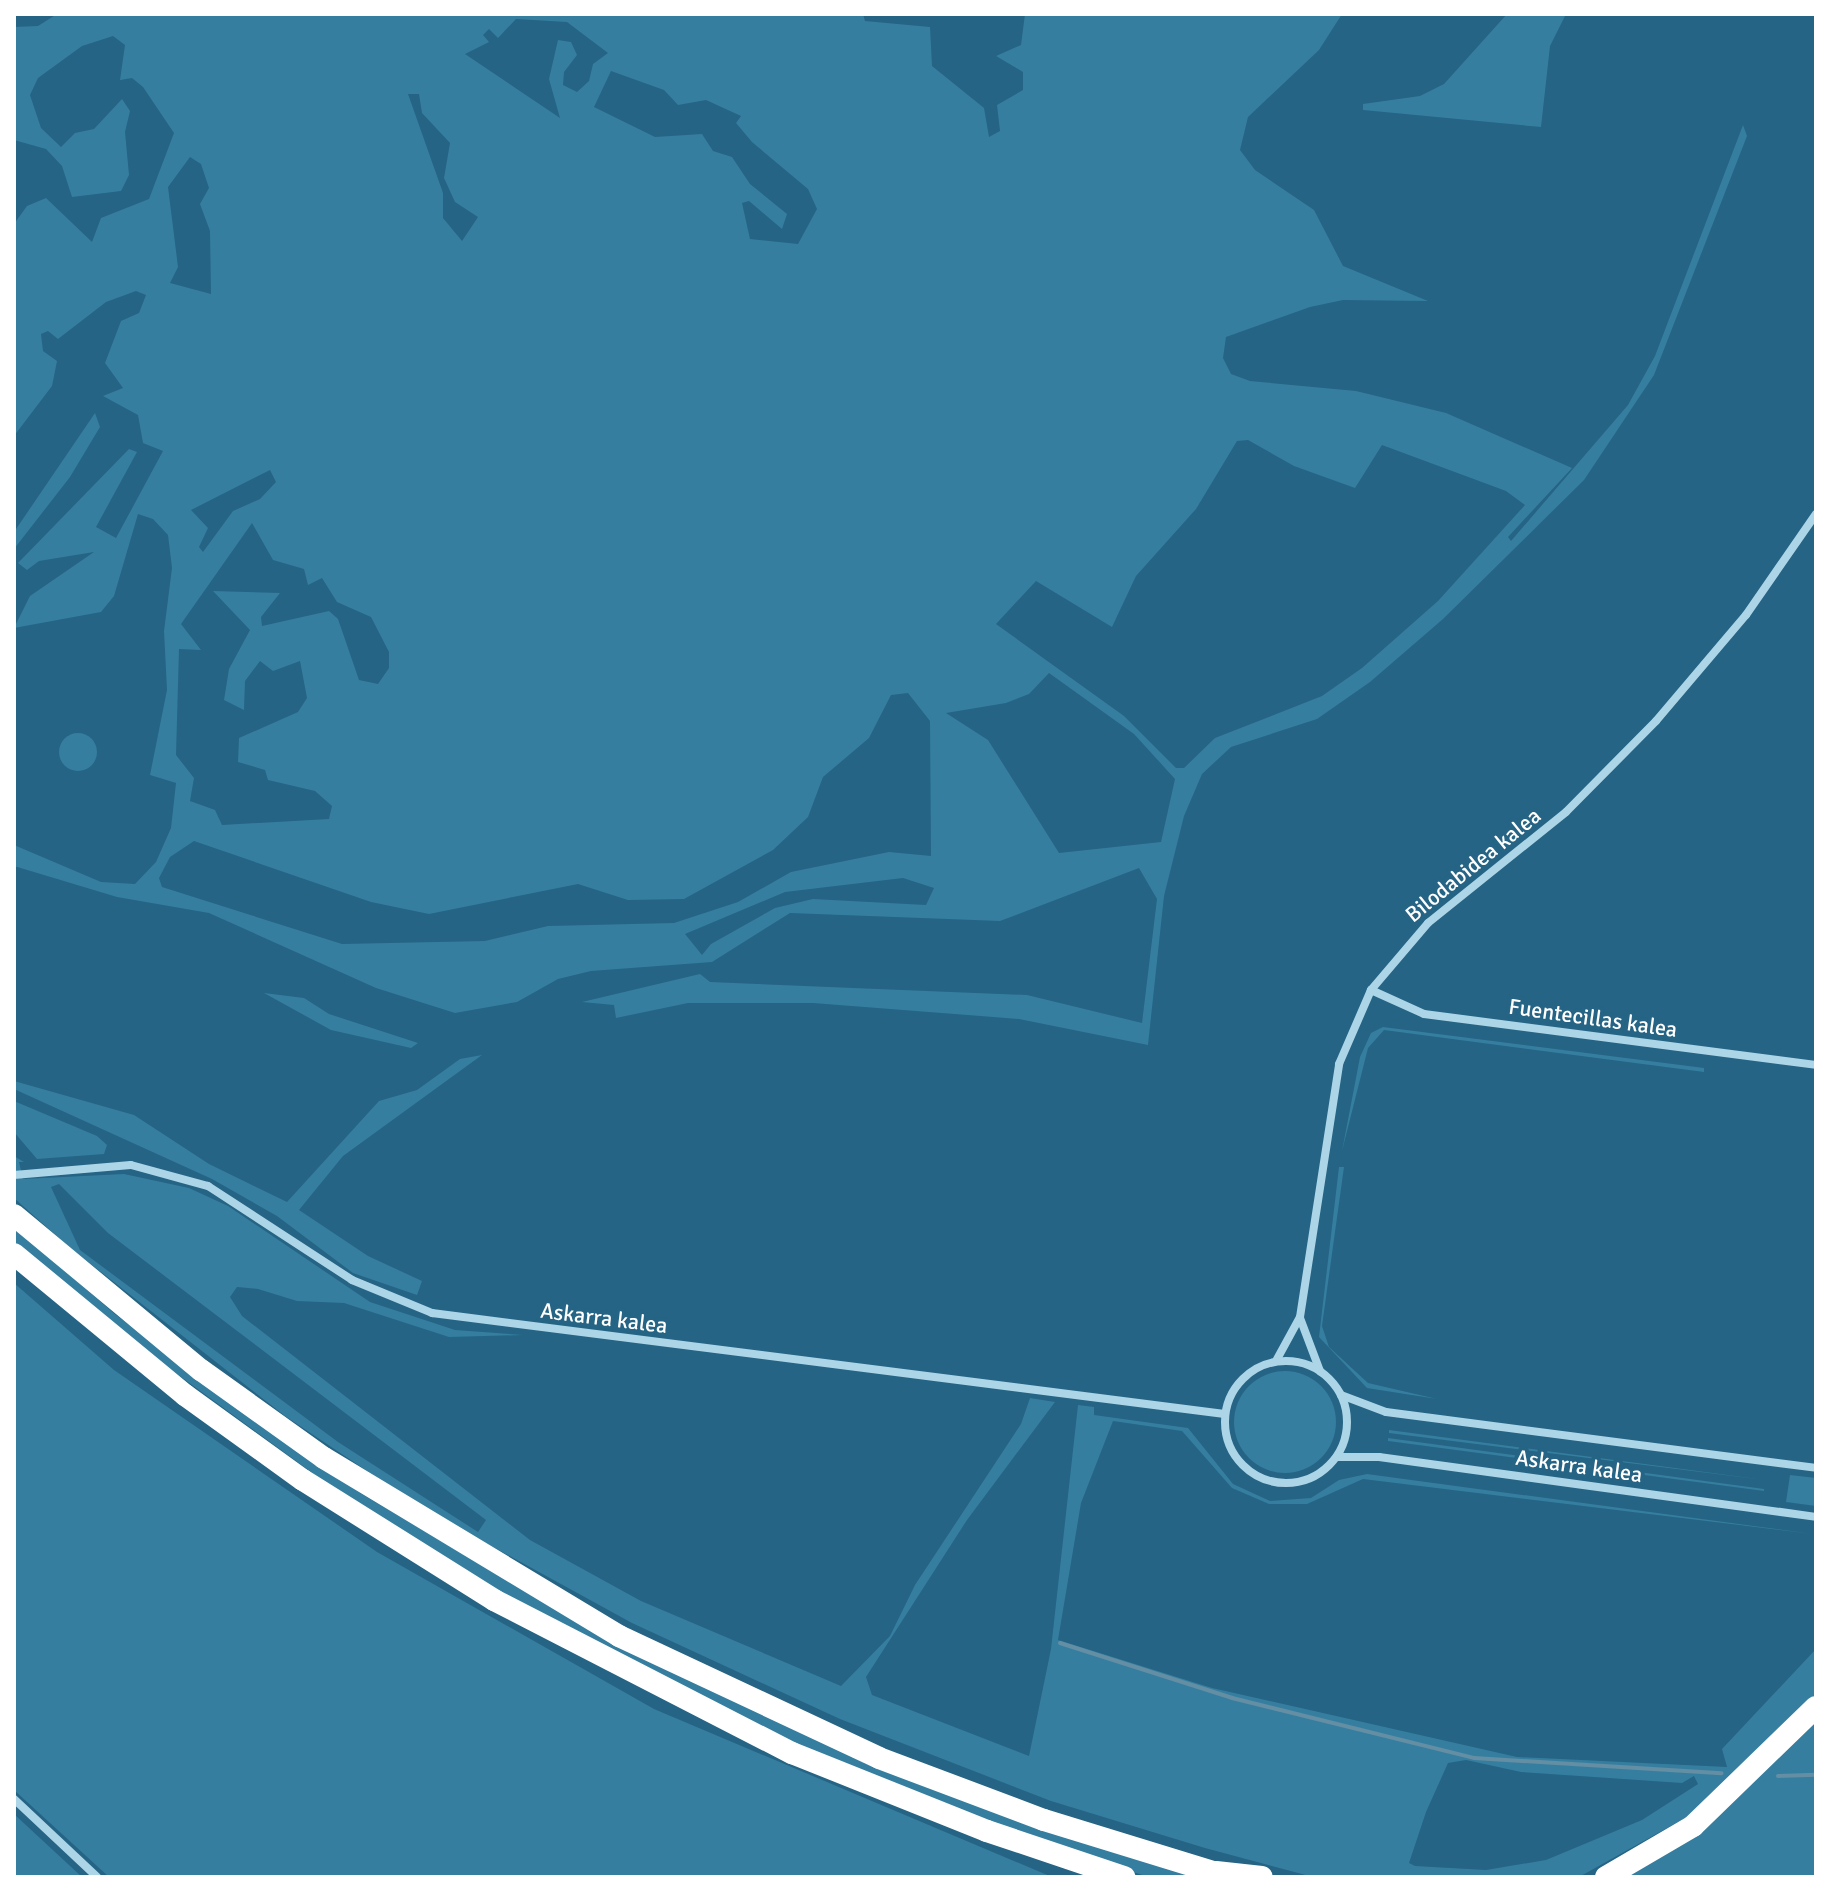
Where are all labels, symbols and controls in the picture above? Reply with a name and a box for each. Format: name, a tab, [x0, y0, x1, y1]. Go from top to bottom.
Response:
street label: Bilodabidea kalea	[1400, 802, 1546, 928]
street label: Fuentecillas kalea	[1507, 993, 1679, 1043]
street label: Askarra kalea	[539, 1297, 669, 1339]
street label: Askarra kalea	[1514, 1444, 1644, 1488]

